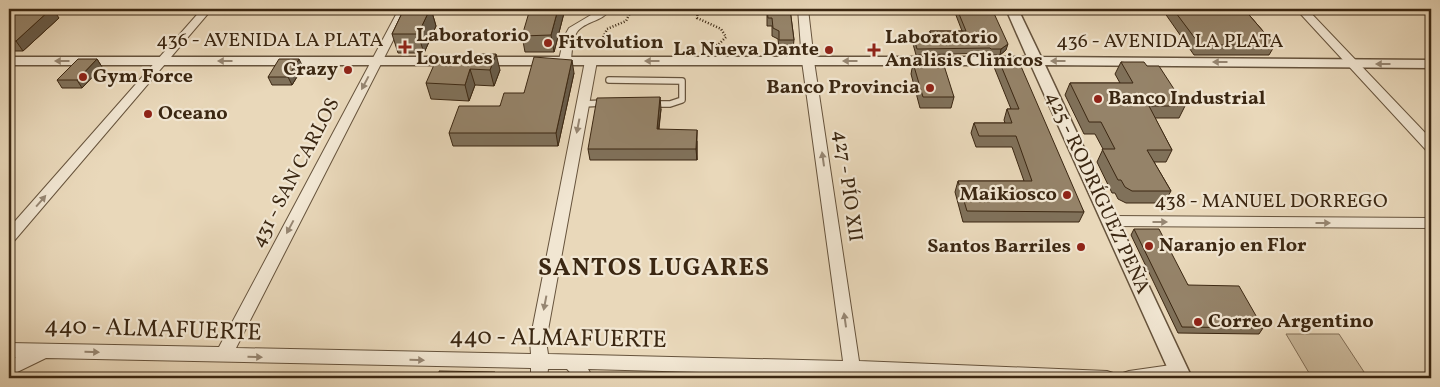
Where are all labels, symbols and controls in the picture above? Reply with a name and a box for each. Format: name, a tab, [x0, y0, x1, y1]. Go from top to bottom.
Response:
place label: Laboratorio Lourdes	[416, 22, 529, 73]
place label: Laboratorio Analisis Clinicos	[885, 24, 1043, 75]
street label: 436 - AVENIDA LA PLATA	[156, 27, 384, 55]
street label: 436 - AVENIDA LA PLATA	[1056, 28, 1284, 56]
place label: Fitvolution	[558, 29, 664, 57]
place label: La Nueva Dante	[673, 36, 819, 64]
marker: Fitvolution	[542, 37, 554, 49]
marker: Laboratorio Lourdes	[398, 40, 412, 54]
marker: Laboratorio Analisis Clinicos	[867, 43, 881, 57]
marker: La Nueva Dante	[823, 44, 835, 56]
place label: Crazy	[283, 56, 338, 84]
one-way arrow	[54, 57, 70, 65]
one-way arrow	[217, 57, 233, 65]
one-way arrow	[644, 57, 660, 65]
one-way arrow	[842, 57, 858, 65]
one-way arrow	[1049, 57, 1065, 65]
one-way arrow	[1212, 58, 1228, 66]
one-way arrow	[1374, 60, 1390, 68]
place label: Gym Force	[93, 63, 193, 91]
marker: Crazy	[342, 64, 354, 76]
marker: Gym Force	[77, 71, 89, 83]
place label: Banco Provincia	[766, 74, 920, 102]
one-way arrow	[361, 76, 369, 90]
marker: Banco Provincia	[924, 82, 936, 94]
place label: Banco Industrial	[1108, 85, 1266, 113]
street label: 425 - RODRÍGUEZ PEÑA	[1038, 87, 1156, 299]
street label: 431 - SAN CARLOS	[245, 93, 347, 253]
marker: Banco Industrial	[1092, 93, 1104, 105]
place label: Oceano	[158, 100, 228, 128]
marker: Oceano	[142, 108, 154, 120]
one-way arrow	[574, 118, 582, 133]
street label: 427 - PÍO XII	[825, 128, 869, 244]
one-way arrow	[818, 151, 826, 167]
place label: Maikiosco	[959, 181, 1057, 209]
street label: 438 - MANUEL DORREGO	[1154, 188, 1388, 216]
marker: Maikiosco	[1061, 189, 1073, 201]
one-way arrow	[35, 195, 47, 207]
one-way arrow	[1152, 218, 1168, 226]
one-way arrow	[1315, 219, 1331, 227]
one-way arrow	[286, 220, 294, 234]
place label: Naranjo en Flor	[1159, 232, 1307, 260]
place label: Santos Barriles	[927, 233, 1071, 261]
marker: Naranjo en Flor	[1143, 240, 1155, 252]
marker: Santos Barriles	[1075, 241, 1087, 253]
district label: SANTOS LUGARES	[538, 251, 770, 286]
one-way arrow	[540, 295, 548, 311]
place label: Correo Argentino	[1208, 308, 1374, 336]
street label: 440 - ALMAFUERTE	[44, 309, 262, 351]
one-way arrow	[841, 312, 849, 328]
marker: Correo Argentino	[1192, 316, 1204, 328]
street label: 440 - ALMAFUERTE	[449, 320, 667, 358]
one-way arrow	[85, 348, 101, 356]
one-way arrow	[247, 353, 263, 361]
one-way arrow	[410, 356, 426, 364]

